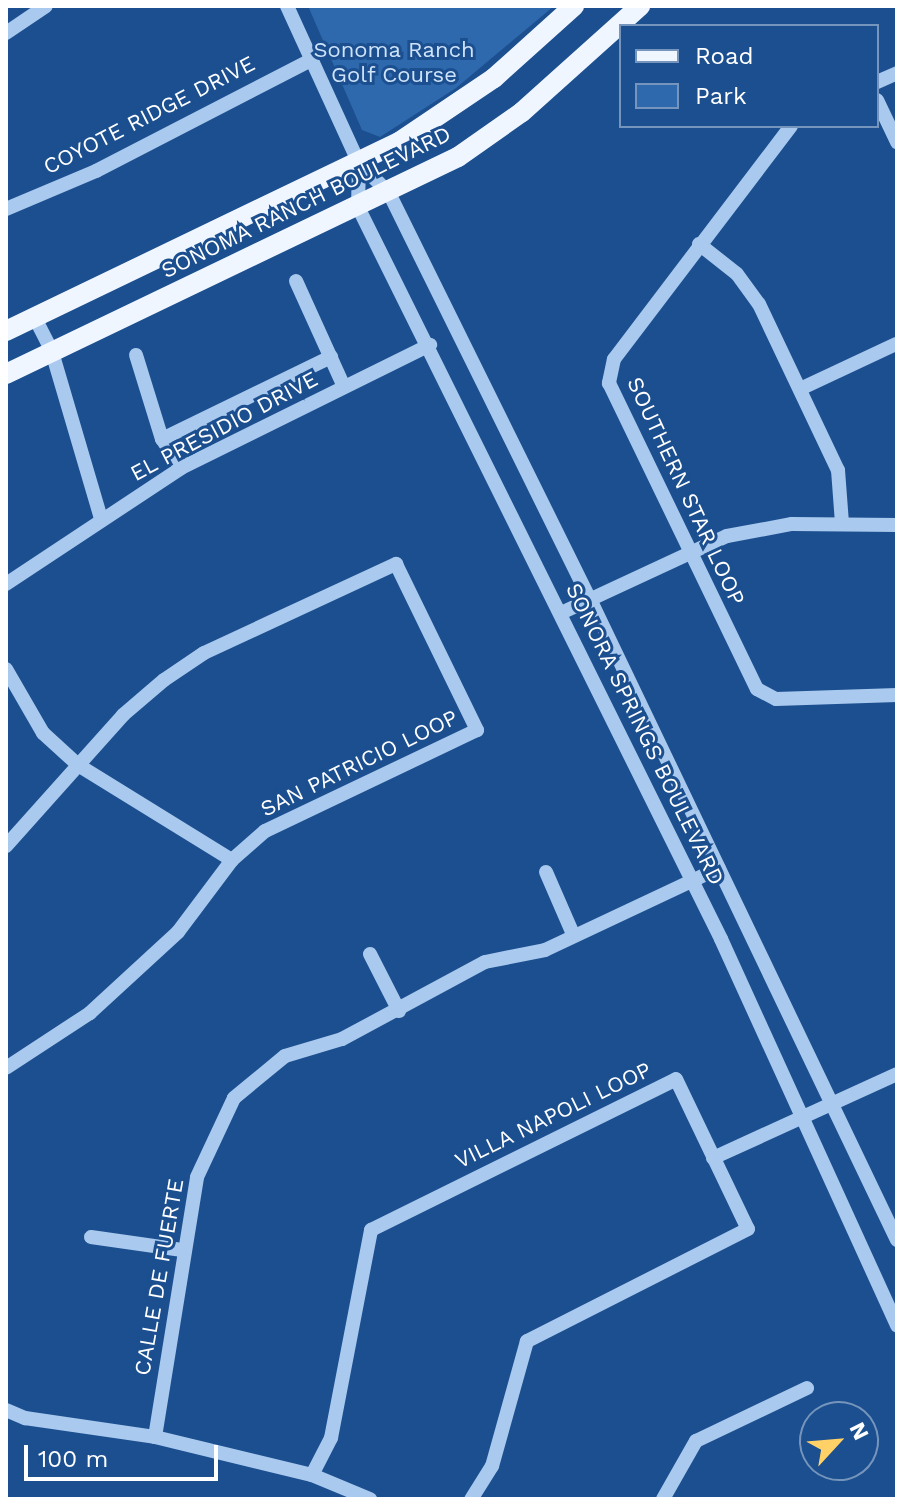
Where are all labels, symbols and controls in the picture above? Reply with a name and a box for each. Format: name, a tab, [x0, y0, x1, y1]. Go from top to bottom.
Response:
legend	[619, 24, 879, 128]
park label: Sonoma Ranch Golf Course	[313, 36, 475, 88]
text: Road	[695, 42, 754, 70]
street label: COYOTE RIDGE DRIVE	[39, 50, 259, 180]
text: Park	[695, 82, 747, 110]
street label: SONOMA RANCH BOULEVARD	[157, 120, 455, 284]
street label: EL PRESIDIO DRIVE	[126, 365, 322, 487]
street label: SOUTHERN STAR LOOP	[622, 373, 750, 609]
street label: SONORA SPRINGS BOULEVARD	[560, 578, 730, 890]
street label: SAN PATRICIO LOOP	[256, 704, 462, 822]
street label: VILLA NAPOLI LOOP	[450, 1056, 656, 1174]
street label: CALLE DE FUERTE	[129, 1177, 189, 1377]
north arrow	[799, 1401, 879, 1481]
text: N	[844, 1418, 874, 1444]
scale bar	[28, 1429, 222, 1479]
text: 100 m	[38, 1445, 108, 1473]

